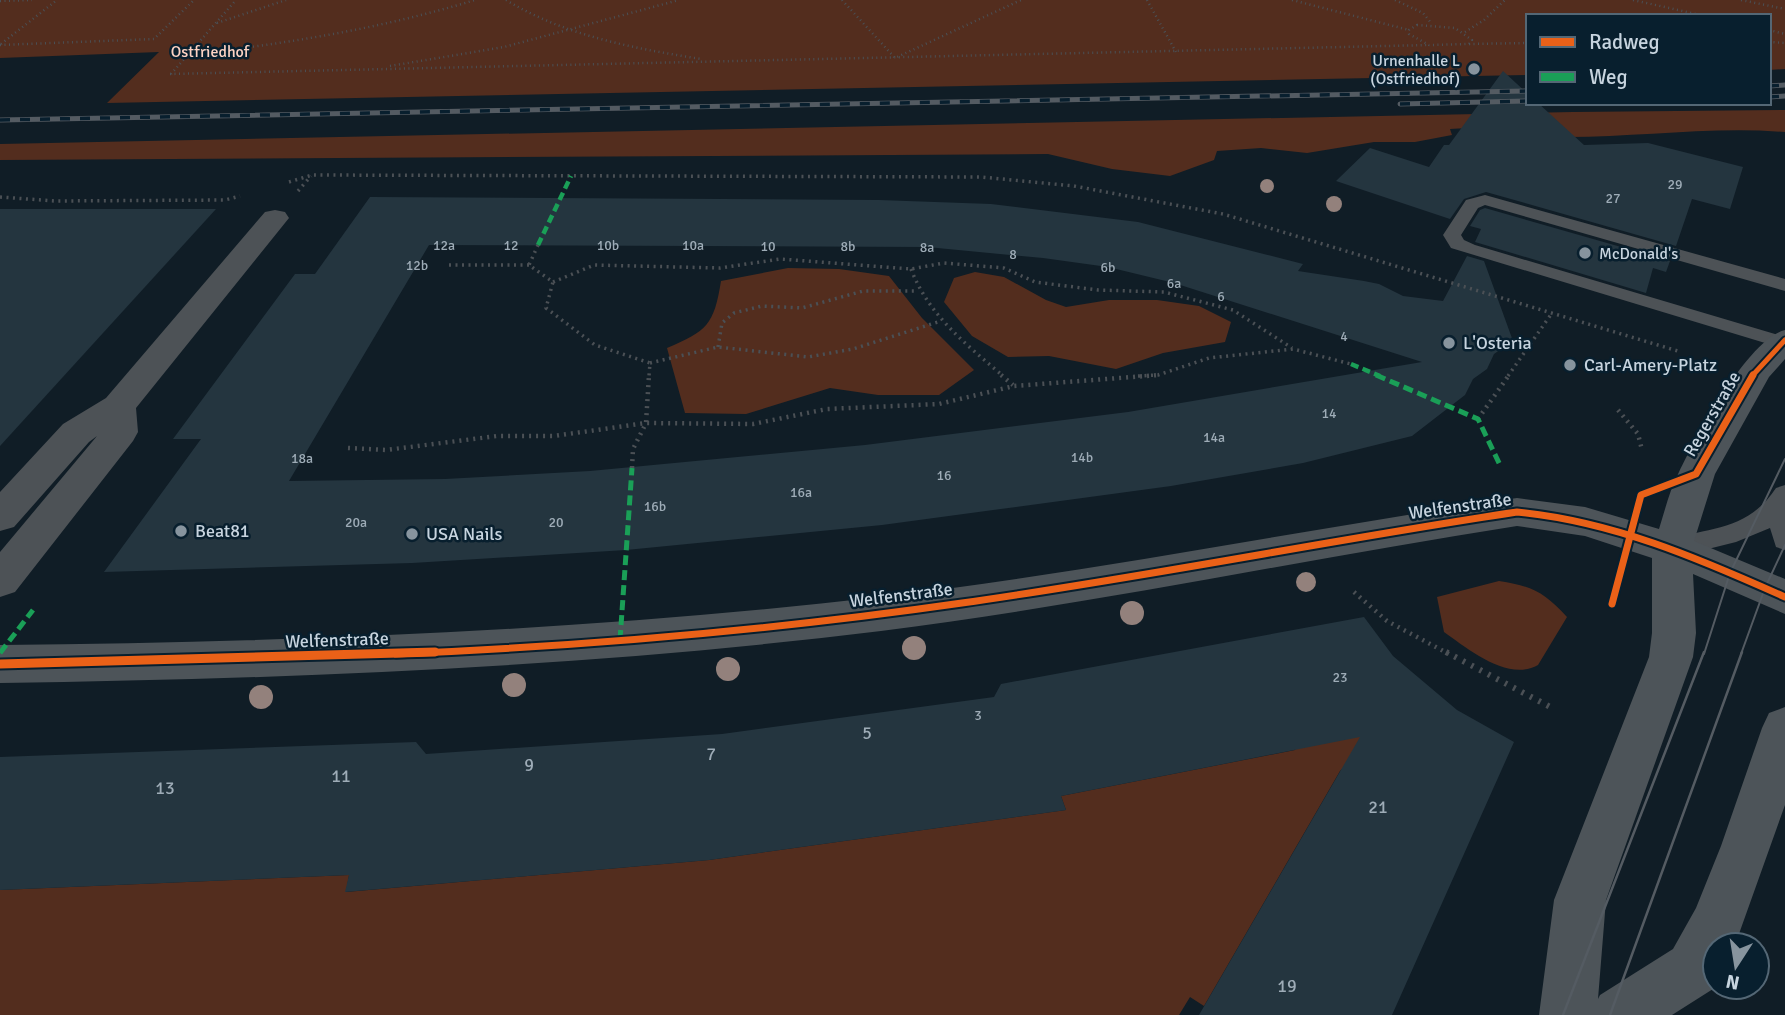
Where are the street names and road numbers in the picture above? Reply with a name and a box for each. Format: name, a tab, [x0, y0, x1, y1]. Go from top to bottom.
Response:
street label: Regerstraße	[1679, 367, 1745, 461]
street label: Welfenstraße	[1407, 488, 1513, 524]
street label: Welfenstraße	[848, 578, 954, 612]
street label: Welfenstraße	[285, 627, 389, 653]

